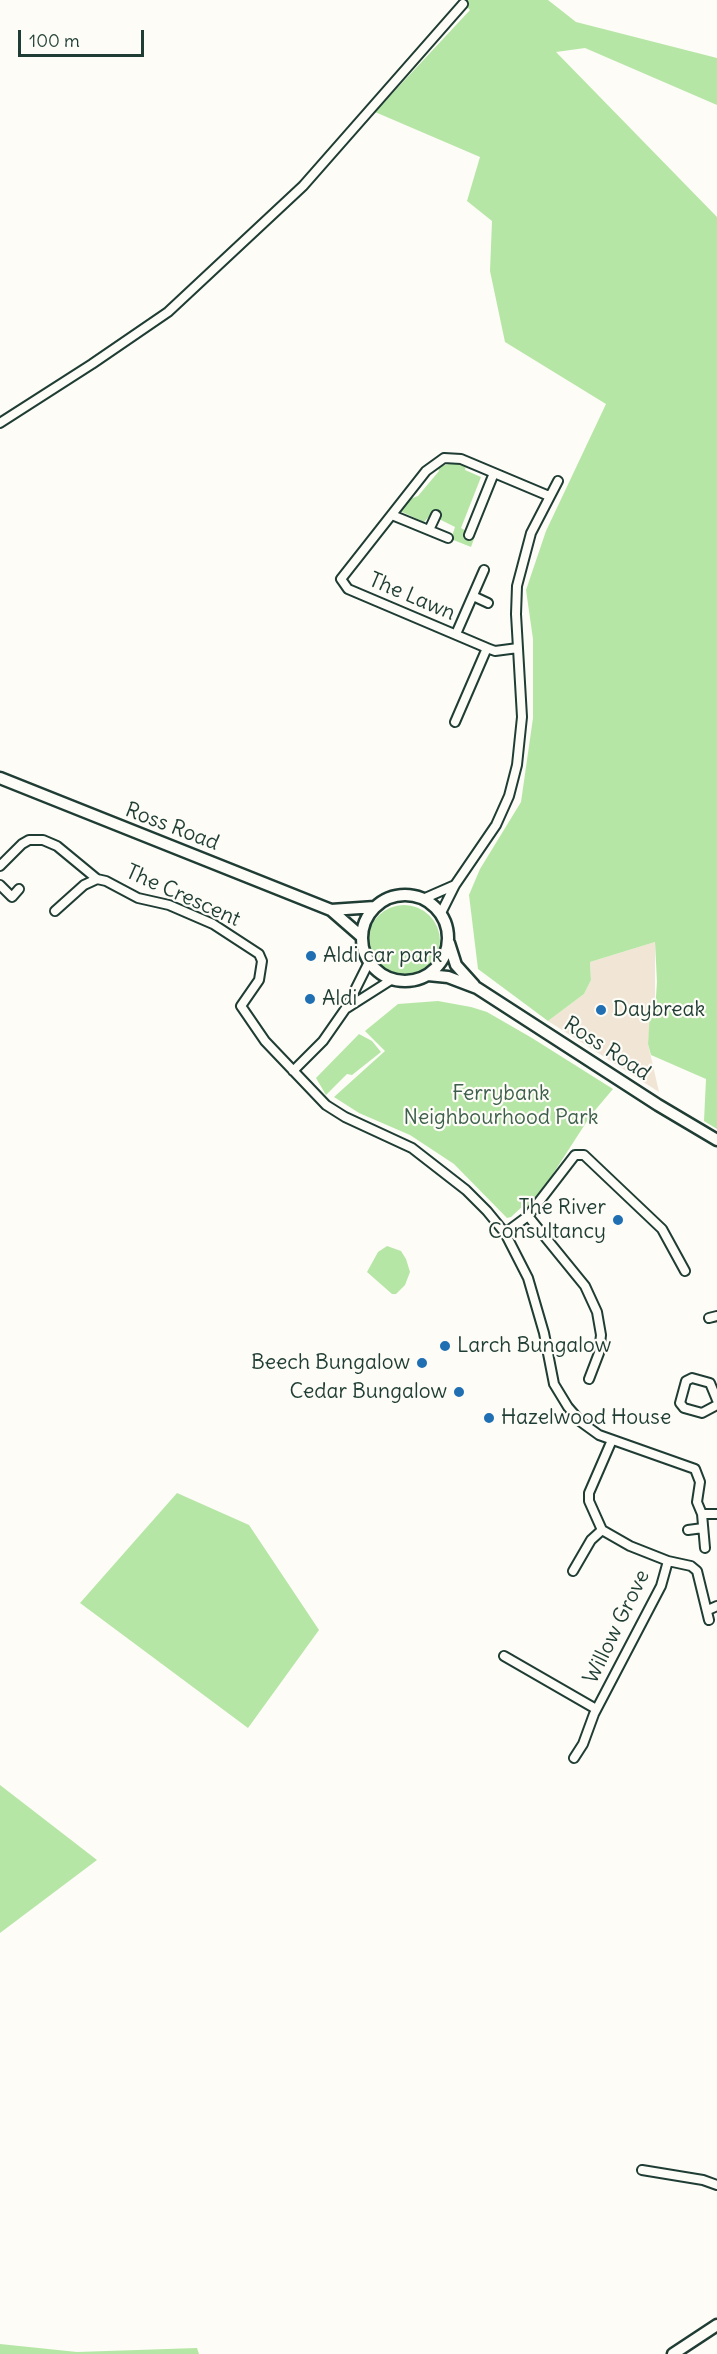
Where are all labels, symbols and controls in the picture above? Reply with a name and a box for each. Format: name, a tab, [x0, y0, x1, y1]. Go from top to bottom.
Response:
scale bar	[21, 18, 147, 56]
text: 100 m	[29, 29, 80, 52]
street label: The Lawn	[365, 568, 459, 626]
street label: Ross Road	[122, 798, 222, 856]
street label: The Crescent	[122, 860, 244, 932]
place label: Aldi car park	[323, 943, 443, 969]
marker: Aldi car park	[304, 949, 318, 963]
place label: Aldi	[322, 986, 357, 1012]
marker: Aldi	[303, 992, 317, 1006]
place label: Daybreak	[613, 997, 705, 1023]
marker: Daybreak	[594, 1003, 608, 1017]
street label: Ross Road	[559, 1012, 655, 1086]
park label: Ferrybank Neighbourhood Park	[404, 1081, 598, 1131]
place label: The River Consultancy	[488, 1195, 606, 1245]
marker: The River Consultancy	[611, 1213, 625, 1227]
place label: Larch Bungalow	[457, 1333, 611, 1359]
marker: Larch Bungalow	[438, 1339, 452, 1353]
place label: Beech Bungalow	[251, 1350, 410, 1376]
marker: Beech Bungalow	[415, 1356, 429, 1370]
place label: Cedar Bungalow	[290, 1379, 447, 1405]
marker: Cedar Bungalow	[452, 1385, 466, 1399]
place label: Hazelwood House	[501, 1405, 671, 1431]
marker: Hazelwood House	[482, 1411, 496, 1425]
street label: Willow Grove	[579, 1566, 655, 1688]

